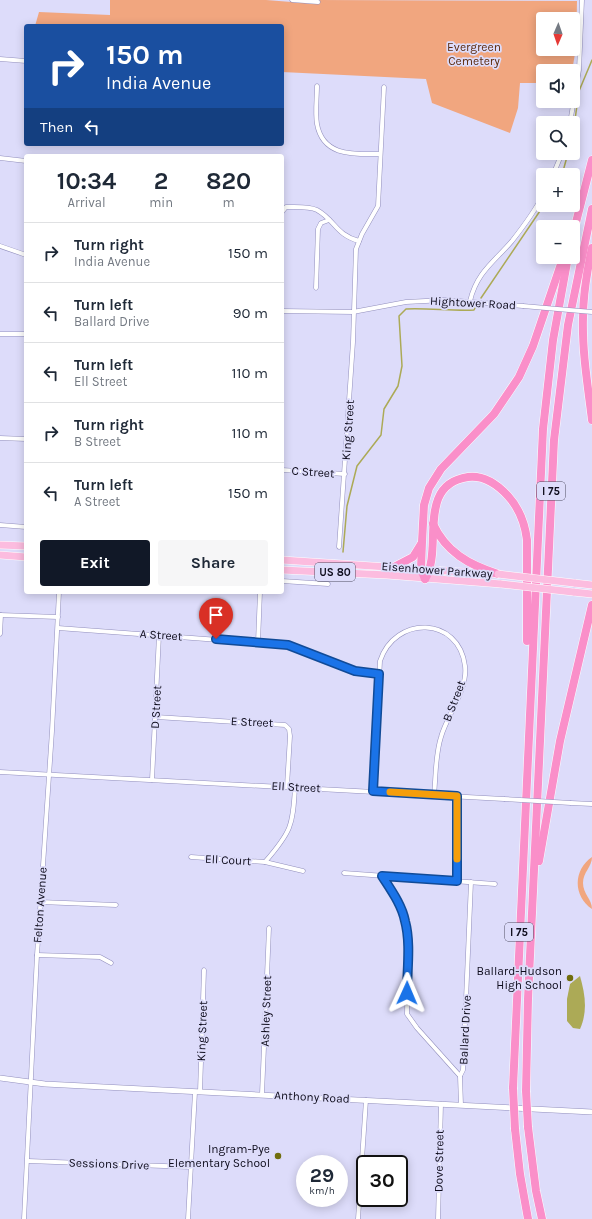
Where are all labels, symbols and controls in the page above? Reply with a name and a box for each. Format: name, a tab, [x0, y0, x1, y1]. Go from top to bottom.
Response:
north arrow	[536, 12, 580, 56]
map controls	[536, 12, 580, 264]
text: 150 m	[106, 38, 184, 71]
icon: right	[40, 40, 92, 92]
park label: Evergreen Cemetery	[447, 40, 501, 68]
button: sound	[536, 64, 580, 108]
text: India Avenue	[106, 72, 211, 94]
icon: left	[81, 116, 103, 138]
button: search	[536, 116, 580, 160]
text: Then	[40, 118, 73, 136]
text: 10:34	[57, 167, 116, 195]
text: 2	[154, 167, 168, 195]
text: 820	[206, 167, 251, 195]
button: +	[536, 168, 580, 212]
text: Arrival	[68, 195, 106, 210]
text: min	[149, 195, 173, 210]
text: m	[222, 195, 235, 210]
button: −	[536, 220, 580, 264]
text: Turn right	[74, 236, 144, 254]
icon: right	[40, 242, 62, 264]
text: 150 m	[228, 244, 268, 262]
text: India Avenue	[74, 254, 150, 269]
street label: Hightower Road	[430, 294, 516, 312]
text: Turn left	[74, 296, 133, 314]
icon: left	[40, 302, 62, 324]
text: 90 m	[233, 304, 268, 322]
text: Ballard Drive	[74, 314, 150, 329]
text: Turn left	[74, 356, 133, 374]
icon: left	[40, 362, 62, 384]
text: 110 m	[232, 364, 268, 382]
text: Ell Street	[74, 374, 127, 389]
street label: King Street	[339, 399, 357, 461]
text: Turn right	[74, 416, 144, 434]
icon: right	[40, 422, 62, 444]
text: 110 m	[232, 424, 268, 442]
text: B Street	[74, 434, 121, 449]
street label: C Street	[291, 464, 335, 481]
text: Turn left	[74, 476, 133, 494]
icon: left	[40, 482, 62, 504]
road number: I 75	[537, 482, 565, 500]
text: 150 m	[228, 484, 268, 502]
text: A Street	[74, 494, 120, 509]
button: Exit	[40, 540, 150, 586]
button: Share	[158, 540, 268, 586]
street label: Eisenhower Parkway	[381, 559, 493, 581]
road number: US 80	[315, 563, 355, 581]
pin	[199, 598, 233, 639]
icon: arrive	[205, 604, 227, 626]
street label: A Street	[139, 627, 183, 644]
street label: B Street	[440, 678, 468, 724]
street label: D Street	[148, 684, 164, 729]
street label: E Street	[230, 714, 274, 730]
street label: Ell Street	[271, 779, 321, 795]
street label: Ell Court	[204, 852, 252, 868]
street label: Felton Avenue	[30, 867, 50, 943]
road number: I 75	[505, 923, 533, 941]
place label: Ballard-Hudson High School	[476, 964, 562, 992]
position arrow	[386, 972, 428, 1014]
marker: Ballard-Hudson High School	[565, 973, 575, 983]
street label: Ashley Street	[258, 975, 274, 1047]
street label: Ballard Drive	[456, 995, 474, 1065]
street label: King Street	[194, 1000, 210, 1062]
street label: Anthony Road	[274, 1088, 350, 1106]
street label: Dove Street	[431, 1129, 447, 1192]
place label: Ingram-Pye Elementary School	[168, 1142, 270, 1170]
marker: Ingram-Pye Elementary School	[273, 1151, 283, 1161]
speed limit sign: 30	[356, 1155, 408, 1207]
street label: Sessions Drive	[68, 1156, 150, 1172]
text: 29	[310, 1164, 334, 1187]
text: km/h	[309, 1185, 335, 1197]

